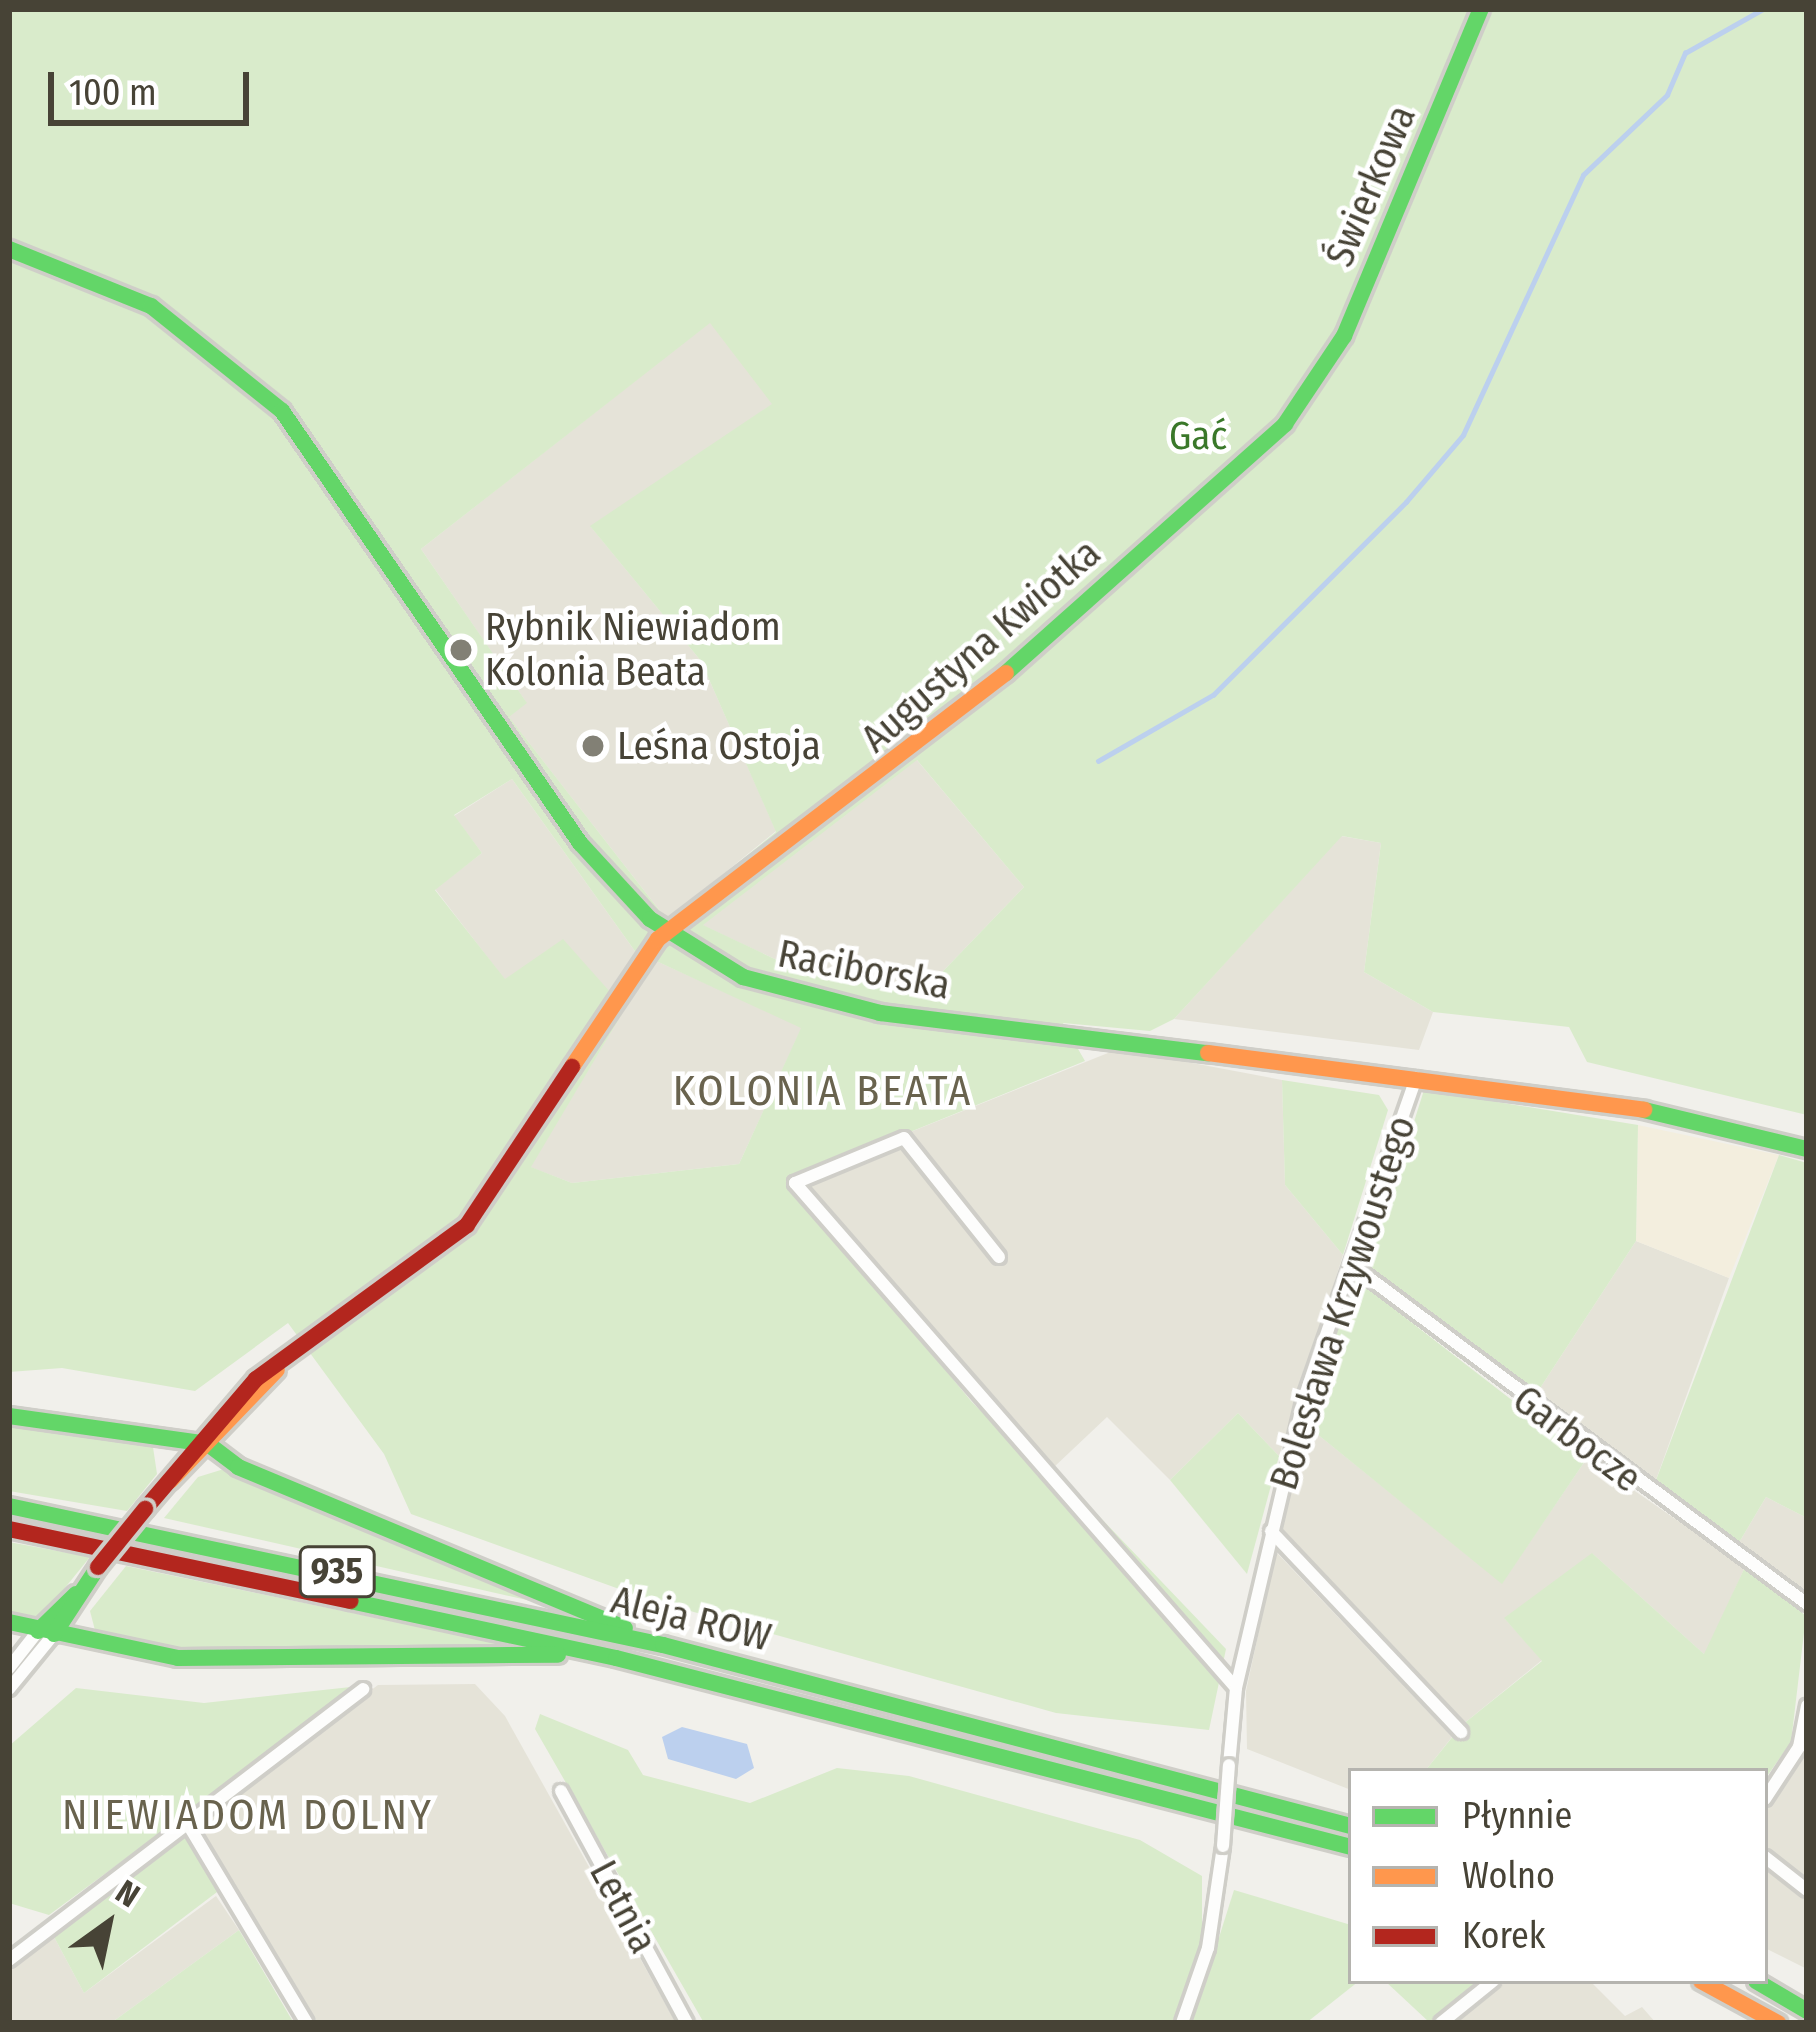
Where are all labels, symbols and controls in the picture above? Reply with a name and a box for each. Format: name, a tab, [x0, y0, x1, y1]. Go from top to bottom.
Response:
scale bar	[54, 48, 255, 122]
text: 100 m	[69, 71, 157, 115]
street label: Świerkowa	[1316, 99, 1426, 273]
park label: Gać	[1169, 413, 1227, 459]
street label: Augustyna Kwiotka	[852, 530, 1110, 762]
place label: Rybnik Niewiadom Kolonia Beata	[485, 605, 781, 696]
marker: Rybnik Niewiadom Kolonia Beata	[448, 637, 474, 663]
place label: Leśna Ostoja	[617, 723, 821, 769]
marker: Leśna Ostoja	[580, 733, 606, 759]
street label: Raciborska	[774, 930, 954, 1010]
district label: KOLONIA BEATA	[673, 1066, 973, 1116]
street label: Bolesława Krzywoustego	[1260, 1110, 1426, 1496]
street label: Garbocze	[1504, 1376, 1650, 1502]
road number: 935	[298, 1542, 376, 1602]
street label: Aleja ROW	[606, 1577, 776, 1661]
legend	[1348, 1768, 1768, 1984]
district label: NIEWIADOM DOLNY	[62, 1790, 434, 1840]
text: Płynnie	[1462, 1794, 1572, 1838]
street label: Letnia	[579, 1853, 667, 1961]
text: Wolno	[1462, 1854, 1555, 1898]
north arrow	[48, 1864, 168, 1984]
text: N	[108, 1872, 147, 1916]
text: Korek	[1462, 1914, 1546, 1958]

